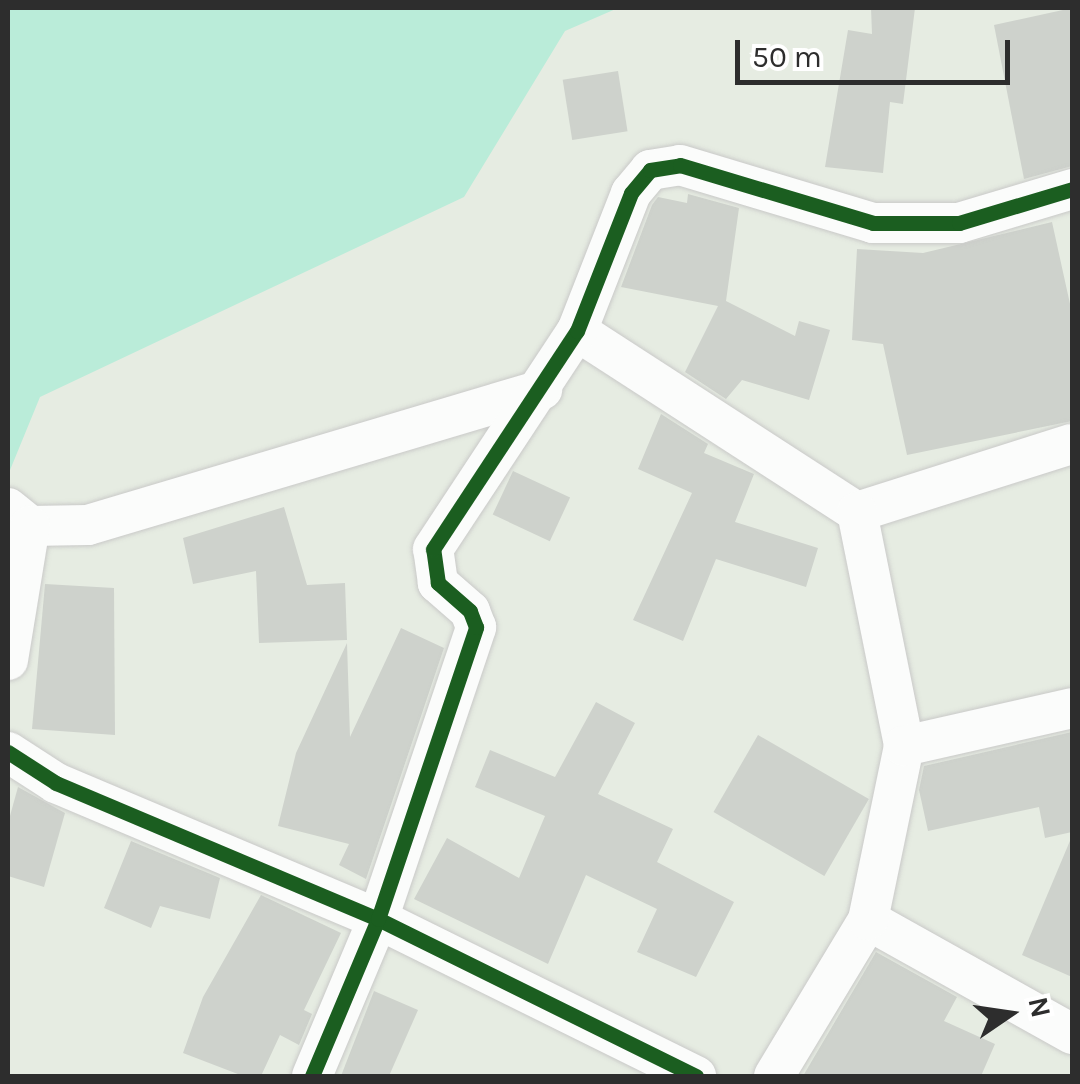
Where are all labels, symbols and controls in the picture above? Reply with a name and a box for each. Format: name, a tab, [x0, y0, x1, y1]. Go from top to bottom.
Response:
scale bar	[740, 20, 1015, 82]
text: 50 m	[752, 39, 822, 75]
north arrow	[960, 964, 1060, 1064]
text: N	[1021, 994, 1058, 1021]

